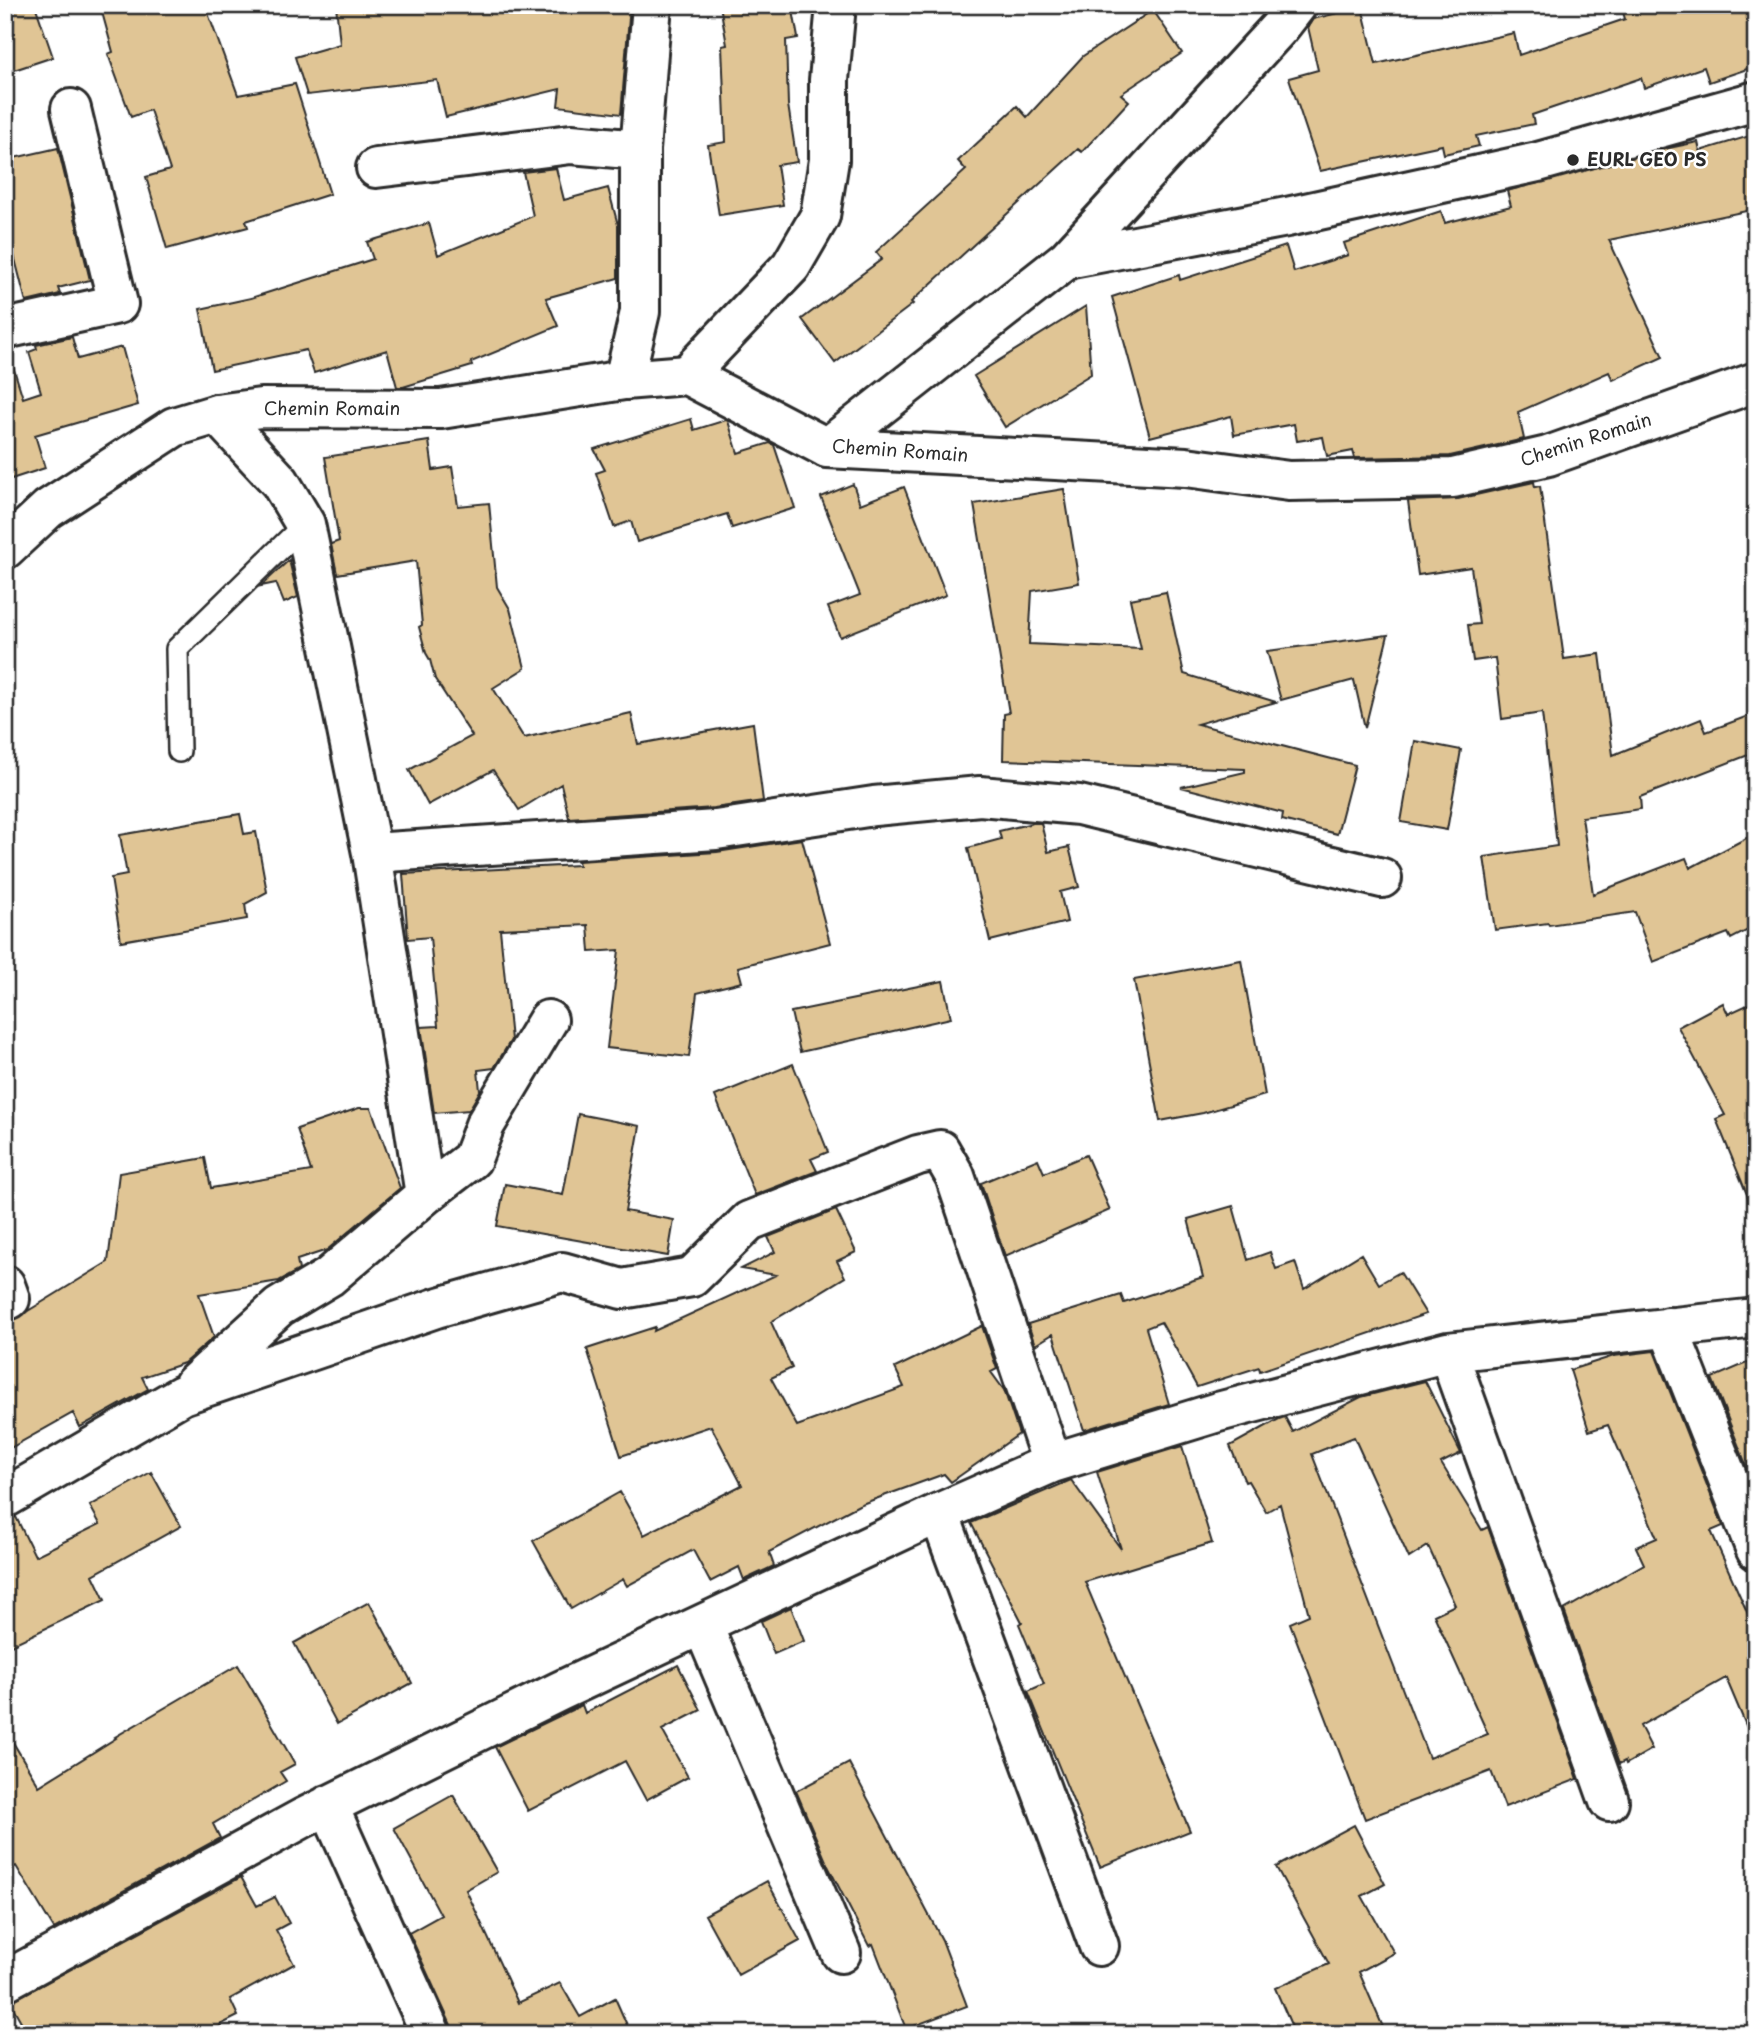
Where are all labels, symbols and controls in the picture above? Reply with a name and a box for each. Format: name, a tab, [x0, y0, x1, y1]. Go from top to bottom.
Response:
place label: EURL GEO PS	[1587, 145, 1707, 172]
marker: EURL GEO PS	[1565, 152, 1581, 168]
street label: Chemin Romain	[264, 394, 400, 421]
street label: Chemin Romain	[1516, 405, 1655, 473]
street label: Chemin Romain	[831, 431, 969, 468]

